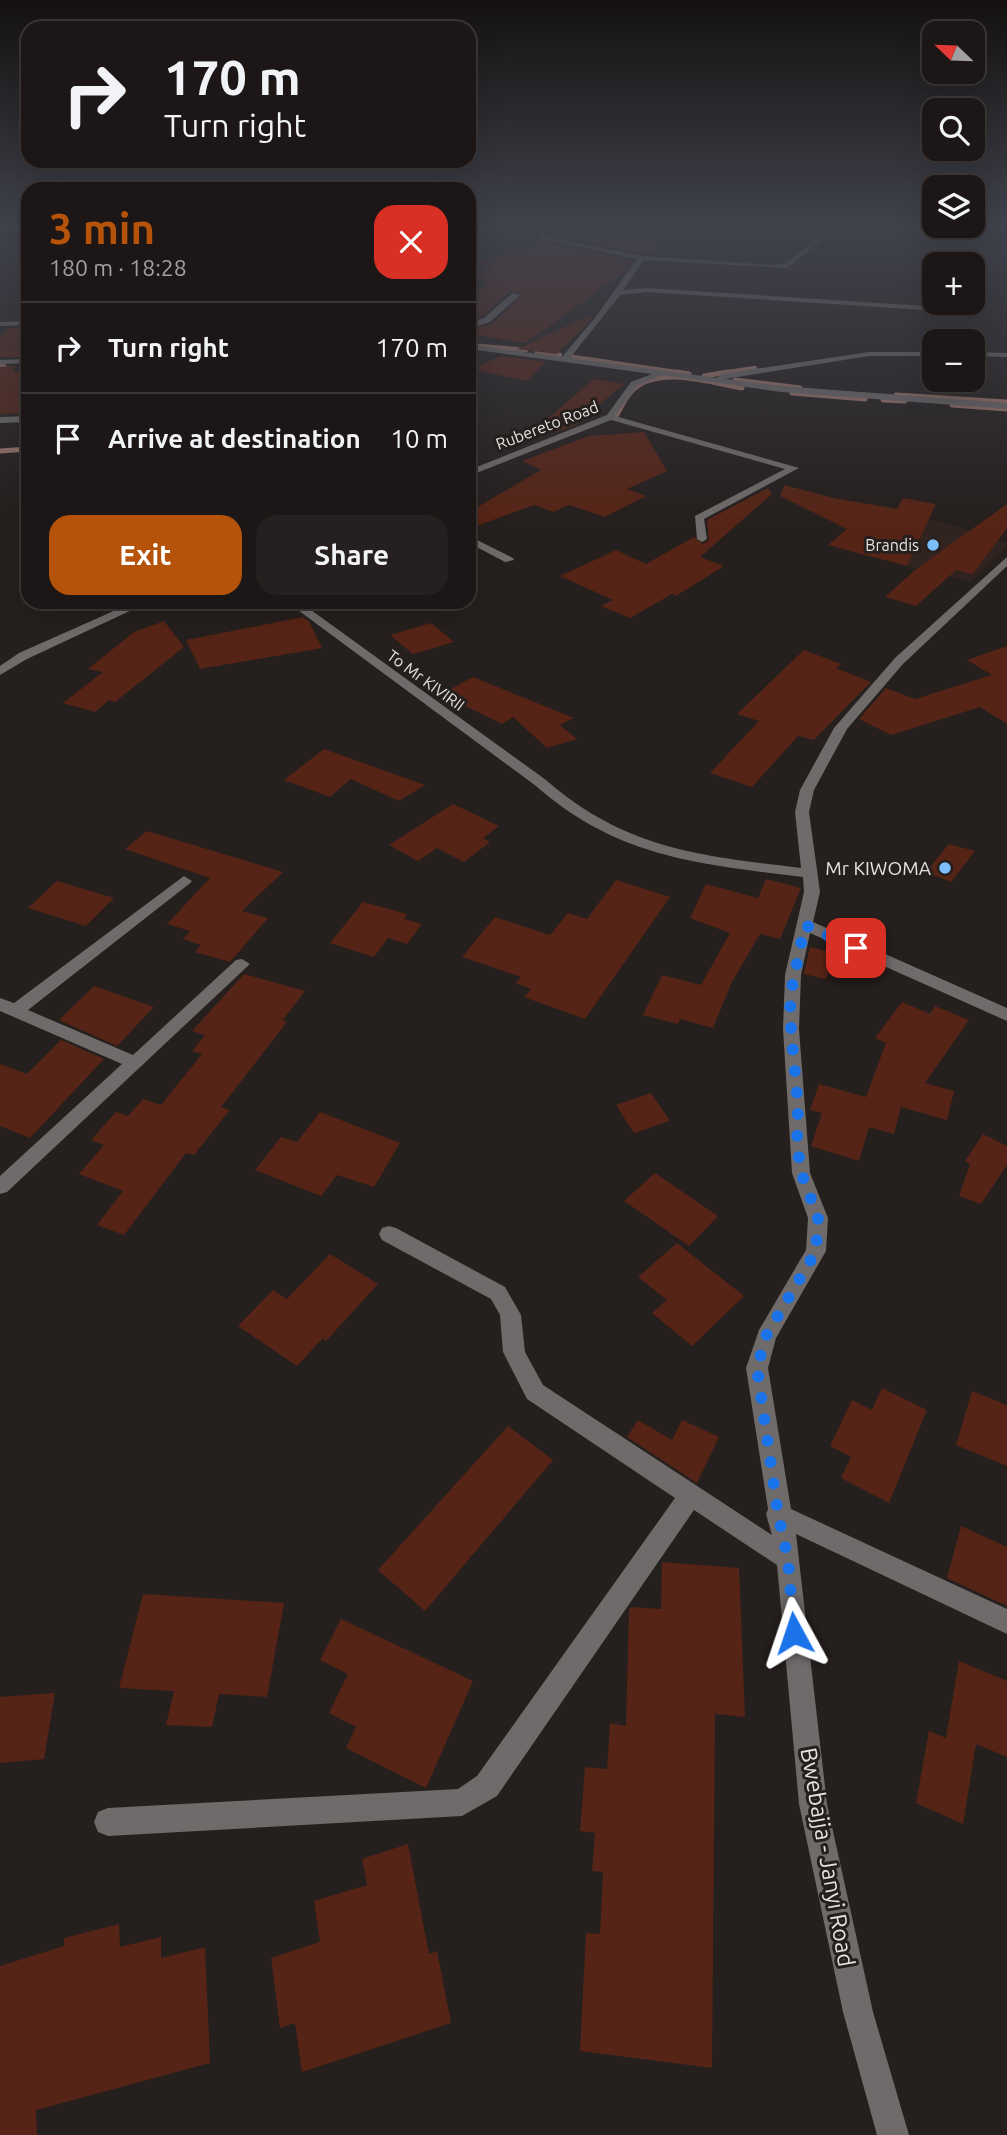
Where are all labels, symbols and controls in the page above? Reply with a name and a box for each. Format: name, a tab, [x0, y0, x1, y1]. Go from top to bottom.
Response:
north arrow	[922, 21, 985, 84]
map controls	[922, 21, 985, 392]
icon: right	[49, 49, 140, 140]
text: 170 m	[164, 49, 301, 104]
button: search	[922, 98, 985, 161]
text: Turn right	[164, 107, 306, 143]
button: layers	[922, 175, 985, 238]
text: 3 min	[49, 205, 155, 252]
button: close	[374, 205, 448, 279]
button: +	[922, 252, 985, 315]
text: 180 m · 18:28	[49, 255, 187, 280]
icon: right	[49, 329, 87, 367]
button: −	[922, 329, 985, 392]
text: Turn right	[108, 333, 229, 362]
text: 170 m	[376, 333, 448, 362]
street label: Rubereto Road	[493, 397, 601, 453]
icon: arrive	[49, 420, 87, 458]
text: Arrive at destination	[108, 424, 361, 453]
text: 10 m	[390, 424, 448, 453]
button: Exit	[49, 515, 242, 595]
button: Share	[256, 515, 448, 595]
place label: Brandis	[865, 536, 919, 554]
marker: Brandis	[925, 537, 941, 553]
street label: To Mr KIVIRII	[384, 646, 468, 714]
place label: Mr KIWOMA	[825, 857, 932, 879]
marker: Mr KIWOMA	[937, 860, 953, 876]
pin	[826, 918, 886, 978]
icon: arrive	[837, 929, 875, 967]
position arrow	[757, 1596, 831, 1670]
street label: Bwebajja - Janyi Road	[796, 1746, 860, 1968]

